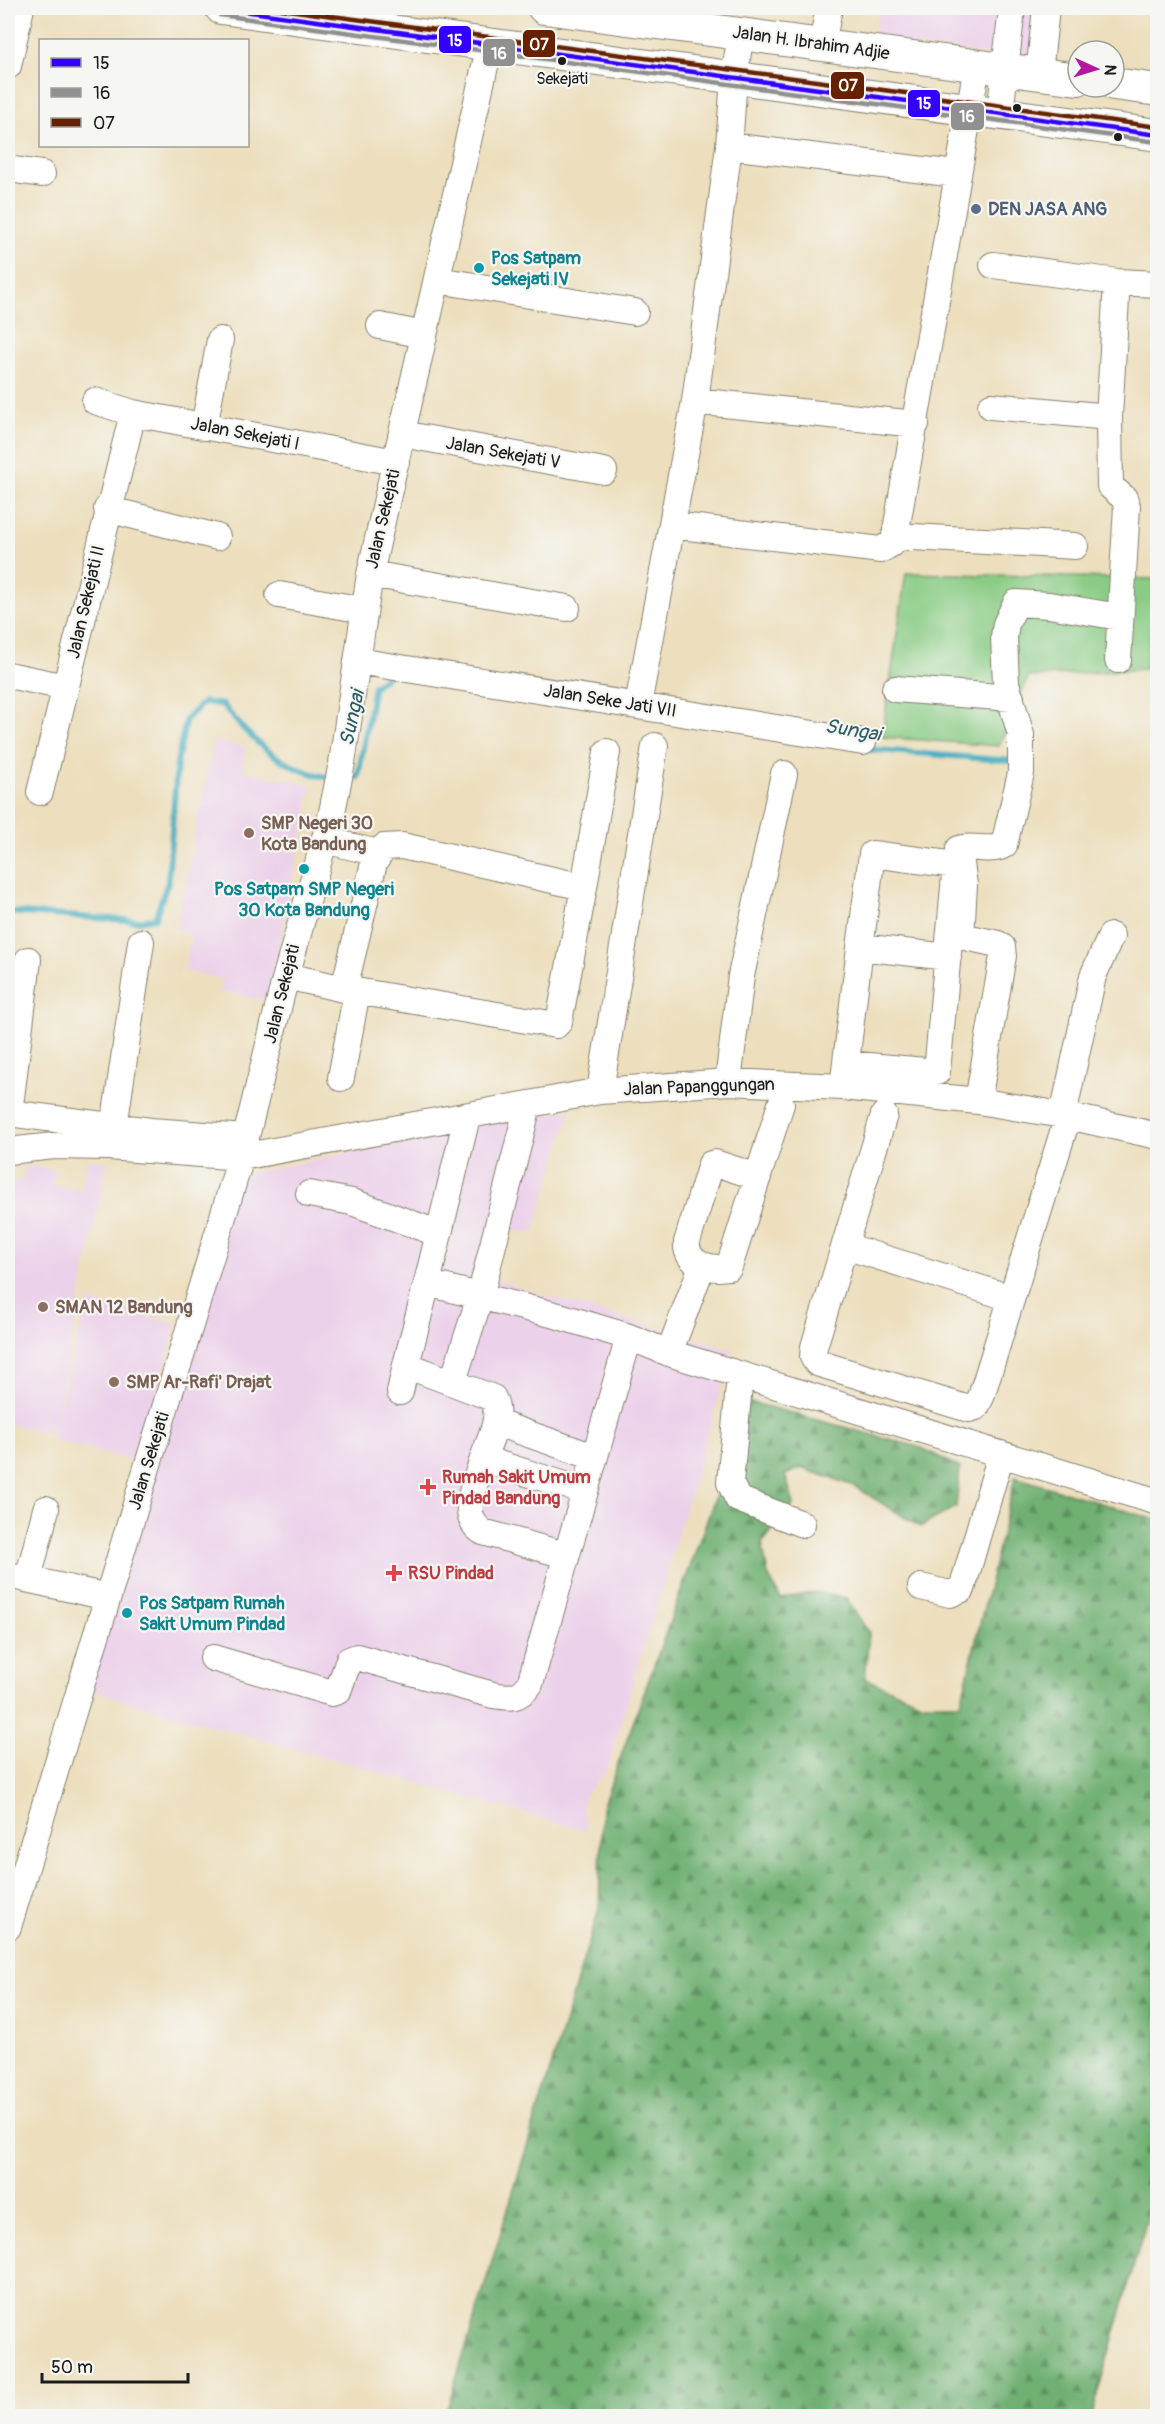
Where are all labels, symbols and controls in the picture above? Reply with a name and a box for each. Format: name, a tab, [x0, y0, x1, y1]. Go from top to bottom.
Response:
street label: Jalan H. Ibrahim Adjie	[731, 21, 891, 65]
line badge: 15	[438, 25, 472, 54]
line badge: 07	[522, 29, 556, 58]
text: 15	[448, 31, 463, 51]
text: 07	[529, 35, 549, 55]
line badge: 16	[482, 38, 516, 67]
legend	[39, 39, 249, 147]
north arrow	[1066, 39, 1126, 99]
text: 16	[491, 44, 507, 64]
text: 15	[93, 52, 110, 75]
marker: Sekejati	[556, 55, 568, 67]
text: N	[1100, 64, 1120, 76]
place label: Sekejati	[536, 69, 588, 89]
line badge: 07	[830, 71, 865, 100]
text: 07	[838, 76, 858, 96]
text: 16	[93, 82, 111, 105]
line badge: 15	[907, 89, 941, 118]
text: 15	[917, 94, 932, 114]
line badge: 16	[950, 102, 985, 131]
unlabelled marker	[1011, 102, 1023, 114]
text: 16	[959, 107, 975, 127]
text: 07	[93, 112, 115, 135]
unlabelled marker	[1112, 131, 1124, 143]
place label: DEN JASA ANG	[988, 198, 1107, 221]
marker: DEN JASA ANG	[969, 202, 983, 216]
place label: Pos Satpam Sekejati IV	[491, 247, 581, 291]
marker: Pos Satpam Sekejati IV	[472, 261, 486, 275]
street label: Jalan Sekejati I	[189, 412, 301, 456]
street label: Jalan Sekejati V	[444, 432, 562, 474]
street label: Jalan Sekejati	[360, 467, 406, 571]
street label: Jalan Sekejati II	[62, 543, 110, 661]
street label: Jalan Seke Jati VII	[542, 679, 678, 723]
water label: Sungai	[334, 685, 371, 748]
water label: Sungai	[823, 713, 886, 747]
place label: SMP Negeri 30 Kota Bandung	[261, 812, 373, 856]
marker: SMP Negeri 30 Kota Bandung	[242, 826, 256, 840]
marker: Pos Satpam SMP Negeri 30 Kota Bandung	[297, 862, 311, 876]
place label: Pos Satpam SMP Negeri 30 Kota Bandung	[214, 878, 394, 922]
street label: Jalan Sekejati	[259, 942, 305, 1046]
street label: Jalan Papanggungan	[623, 1073, 775, 1101]
place label: SMAN 12 Bandung	[55, 1296, 193, 1319]
marker: SMAN 12 Bandung	[36, 1300, 50, 1314]
place label: SMP Ar-Rafi' Drajat	[126, 1371, 272, 1394]
marker: SMP Ar-Rafi' Drajat	[107, 1375, 121, 1389]
street label: Jalan Sekejati	[123, 1409, 175, 1513]
place label: Rumah Sakit Umum Pindad Bandung	[442, 1466, 591, 1510]
marker: Rumah Sakit Umum Pindad Bandung	[419, 1478, 437, 1496]
place label: RSU Pindad	[408, 1562, 494, 1585]
marker: RSU Pindad	[385, 1564, 403, 1582]
place label: Pos Satpam Rumah Sakit Umum Pindad	[139, 1592, 285, 1636]
marker: Pos Satpam Rumah Sakit Umum Pindad	[120, 1606, 134, 1620]
scale bar	[42, 2346, 188, 2384]
text: 50 m	[51, 2356, 93, 2379]

